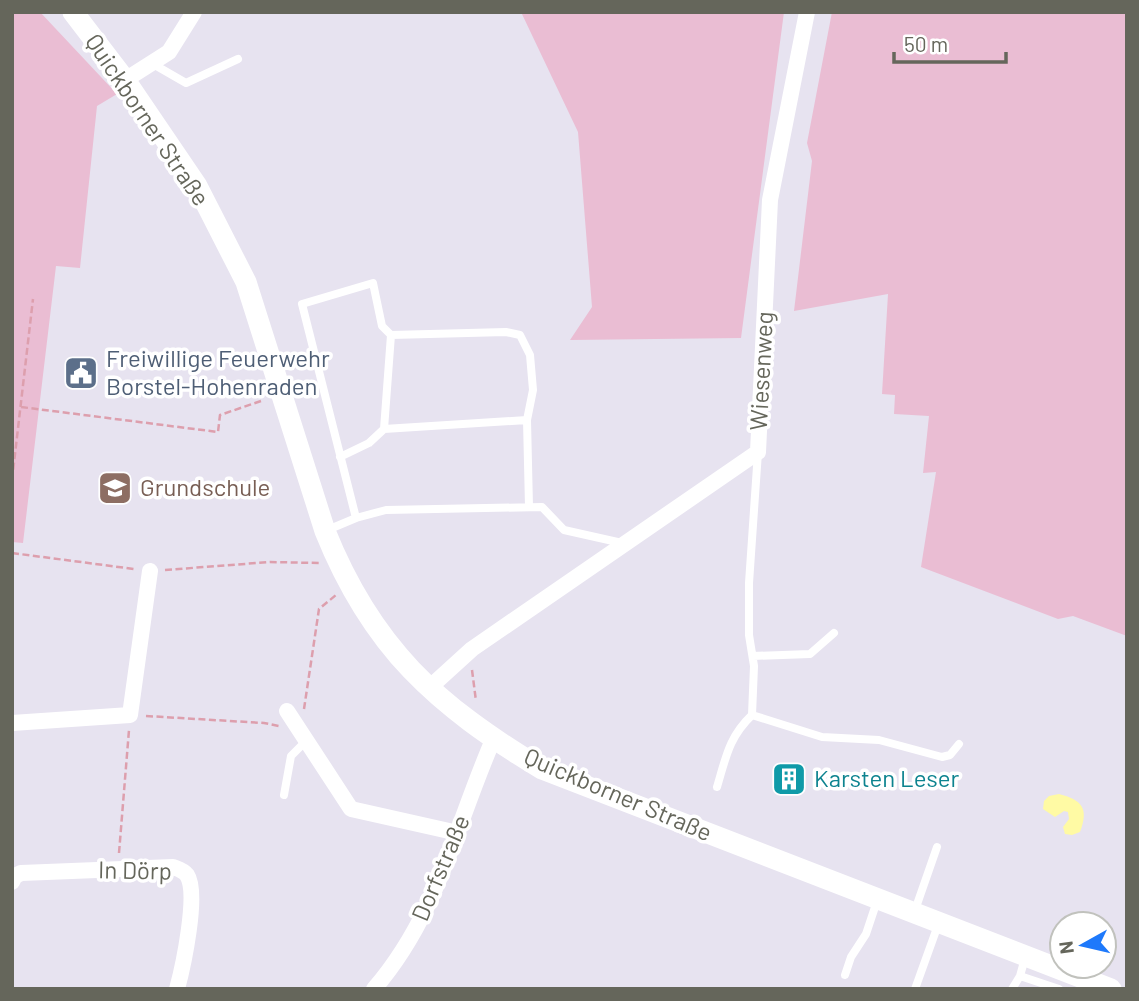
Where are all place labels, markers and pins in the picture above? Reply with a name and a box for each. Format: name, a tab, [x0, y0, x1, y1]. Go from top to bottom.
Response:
place label: Freiwillige Feuerwehr Borstel-Hohenraden	[106, 343, 330, 400]
public building icon: Freiwillige Feuerwehr Borstel-Hohenraden	[62, 354, 100, 392]
school or university icon: Grundschule	[96, 469, 134, 507]
place label: Grundschule	[140, 472, 270, 501]
building icon: Karsten Leser	[770, 760, 808, 798]
place label: Karsten Leser	[814, 763, 960, 792]

